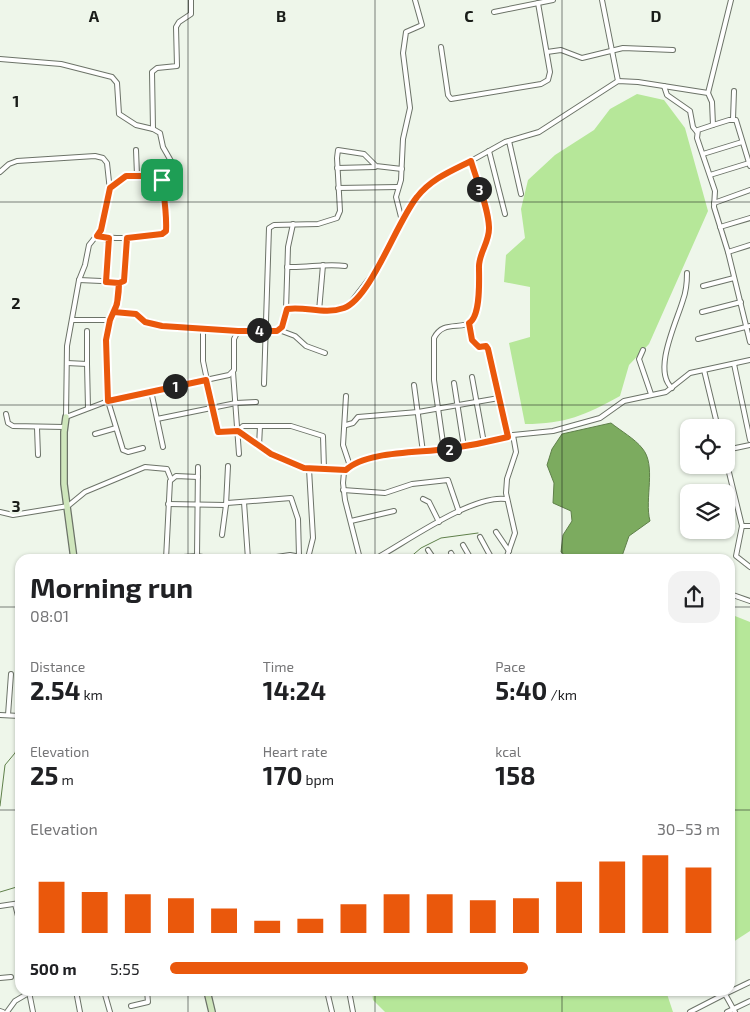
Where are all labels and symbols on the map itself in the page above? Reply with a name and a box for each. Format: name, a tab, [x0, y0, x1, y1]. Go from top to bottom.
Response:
text: A	[89, 6, 100, 25]
text: B	[276, 6, 286, 25]
text: C	[464, 6, 474, 25]
text: D	[651, 6, 662, 25]
text: 1	[13, 91, 19, 110]
pin	[141, 159, 183, 201]
pin: 3	[466, 176, 492, 202]
text: 2	[11, 293, 21, 312]
pin: 4	[246, 318, 272, 342]
pin: 1	[162, 374, 188, 398]
pin: 2	[436, 436, 462, 462]
text: 3	[11, 496, 21, 515]

